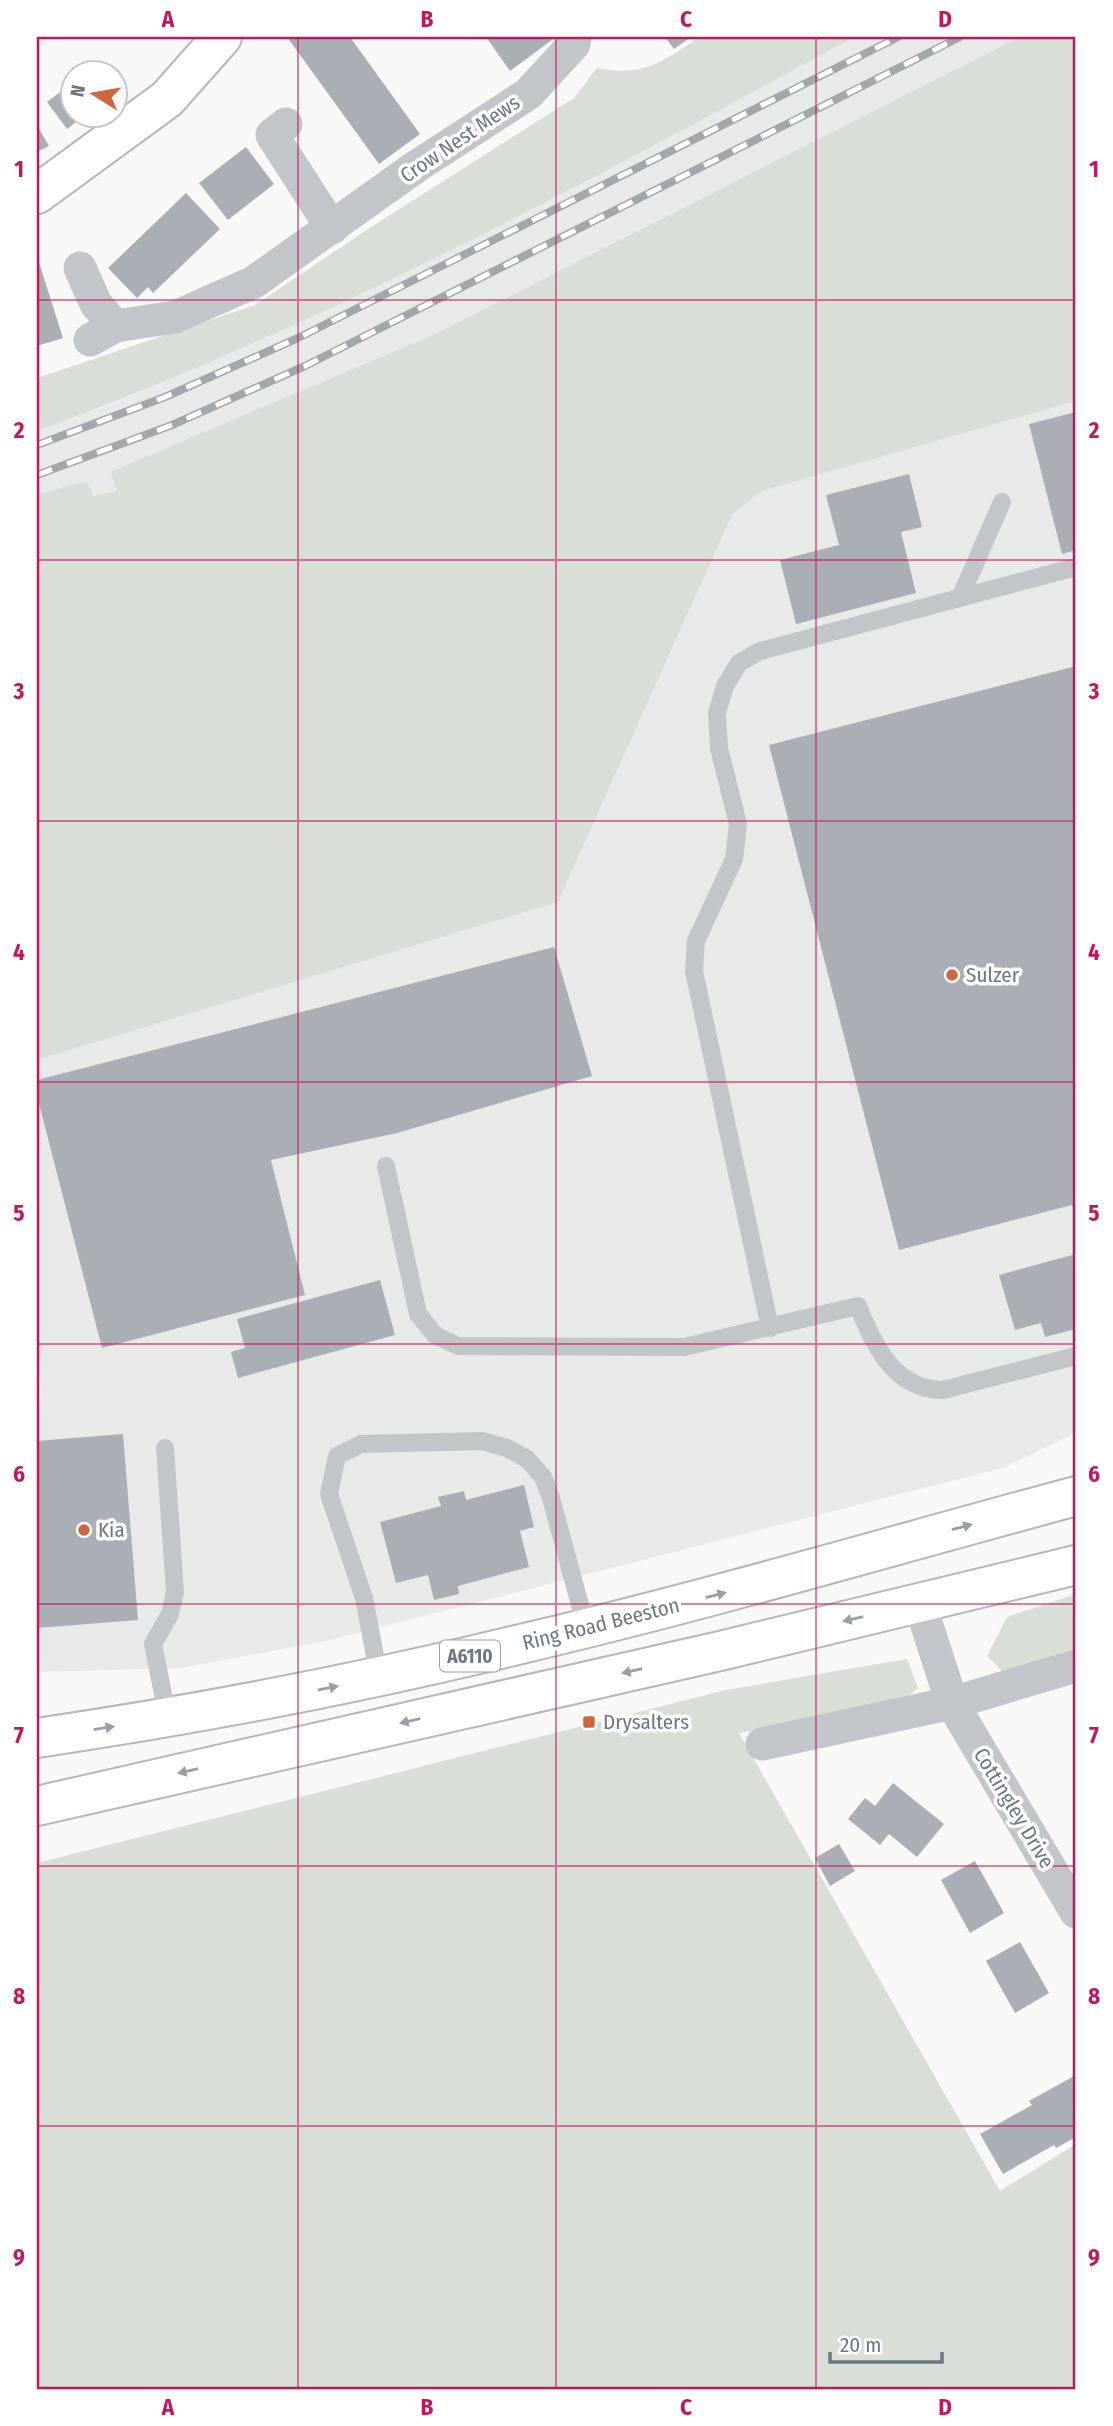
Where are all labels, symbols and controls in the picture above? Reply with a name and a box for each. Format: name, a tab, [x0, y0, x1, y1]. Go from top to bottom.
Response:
text: A	[161, 5, 175, 33]
text: B	[421, 5, 434, 33]
text: C	[680, 5, 692, 33]
text: D	[938, 5, 952, 33]
north arrow	[60, 60, 130, 130]
text: N	[65, 83, 90, 99]
street label: Crow Nest Mews	[395, 89, 525, 189]
text: 1	[14, 155, 24, 183]
text: 1	[1089, 155, 1099, 183]
text: 2	[13, 416, 25, 444]
text: 2	[1088, 416, 1100, 444]
text: 3	[13, 677, 25, 705]
text: 3	[1088, 677, 1100, 705]
text: 4	[13, 938, 25, 966]
text: 4	[1088, 938, 1100, 966]
place label: Sulzer	[966, 962, 1020, 988]
marker: Sulzer	[944, 967, 960, 983]
text: 5	[13, 1199, 25, 1227]
text: 5	[1088, 1199, 1100, 1227]
text: 6	[13, 1460, 25, 1488]
text: 6	[1088, 1460, 1100, 1488]
place label: Kia	[98, 1517, 125, 1543]
one-way arrow	[951, 1521, 973, 1532]
marker: Kia	[76, 1522, 92, 1538]
one-way arrow	[705, 1589, 727, 1600]
street label: Ring Road Beeston	[520, 1592, 682, 1656]
one-way arrow	[842, 1614, 864, 1625]
road number: A6110	[440, 1640, 500, 1672]
one-way arrow	[621, 1665, 643, 1676]
one-way arrow	[317, 1682, 339, 1693]
place label: Drysalters	[603, 1709, 689, 1735]
marker: Drysalters	[581, 1714, 597, 1730]
one-way arrow	[399, 1716, 421, 1727]
text: 7	[14, 1721, 24, 1749]
text: 7	[1089, 1721, 1099, 1749]
one-way arrow	[93, 1722, 115, 1733]
street label: Cottingley Drive	[968, 1743, 1060, 1873]
one-way arrow	[177, 1766, 199, 1777]
text: 8	[13, 1982, 25, 2010]
text: 8	[1088, 1982, 1100, 2010]
text: 9	[13, 2243, 25, 2271]
text: 9	[1088, 2243, 1100, 2271]
scale bar	[830, 2321, 942, 2365]
text: 20 m	[840, 2332, 881, 2358]
text: A	[161, 2393, 175, 2421]
text: B	[421, 2393, 434, 2421]
text: C	[680, 2393, 692, 2421]
text: D	[938, 2393, 952, 2421]

